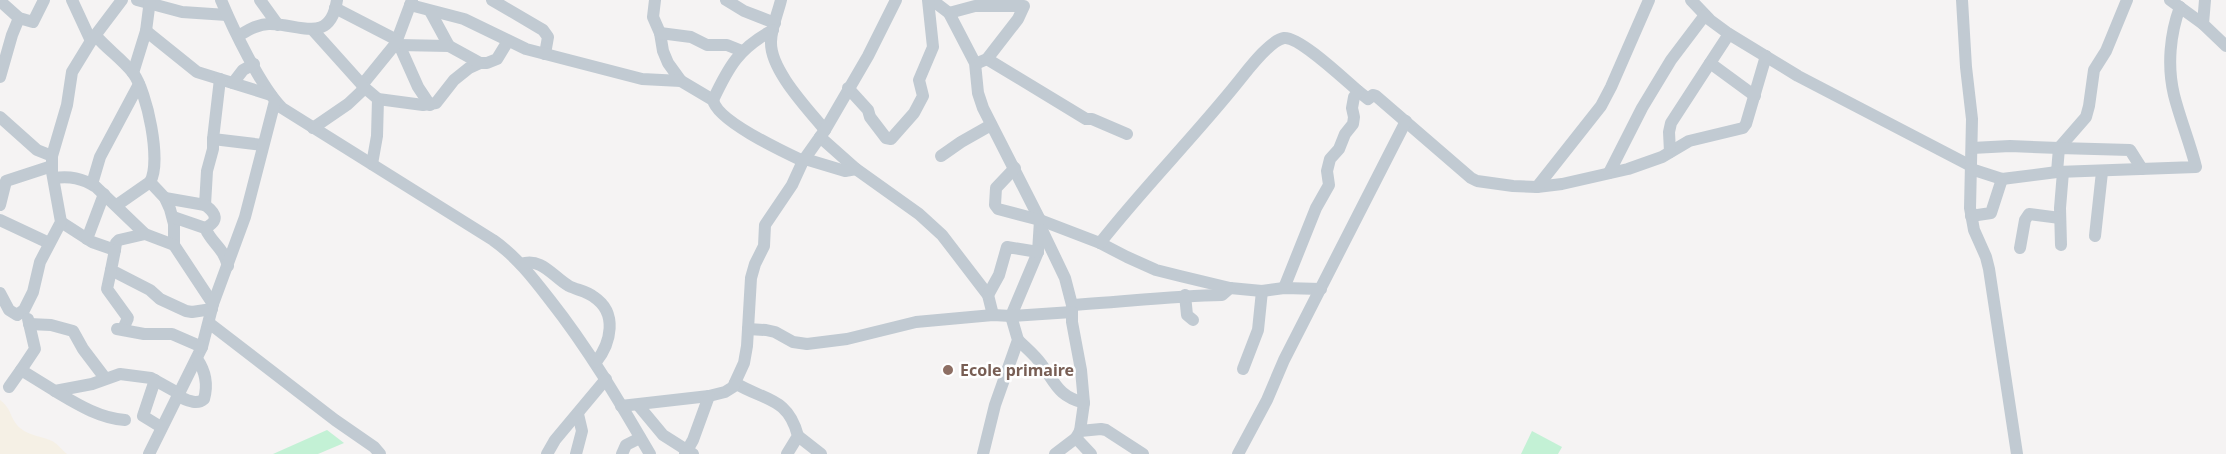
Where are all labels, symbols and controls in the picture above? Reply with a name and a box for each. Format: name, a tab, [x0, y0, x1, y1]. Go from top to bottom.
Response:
place label: Ecole primaire	[960, 359, 1074, 381]
marker: Ecole primaire	[941, 363, 955, 377]

